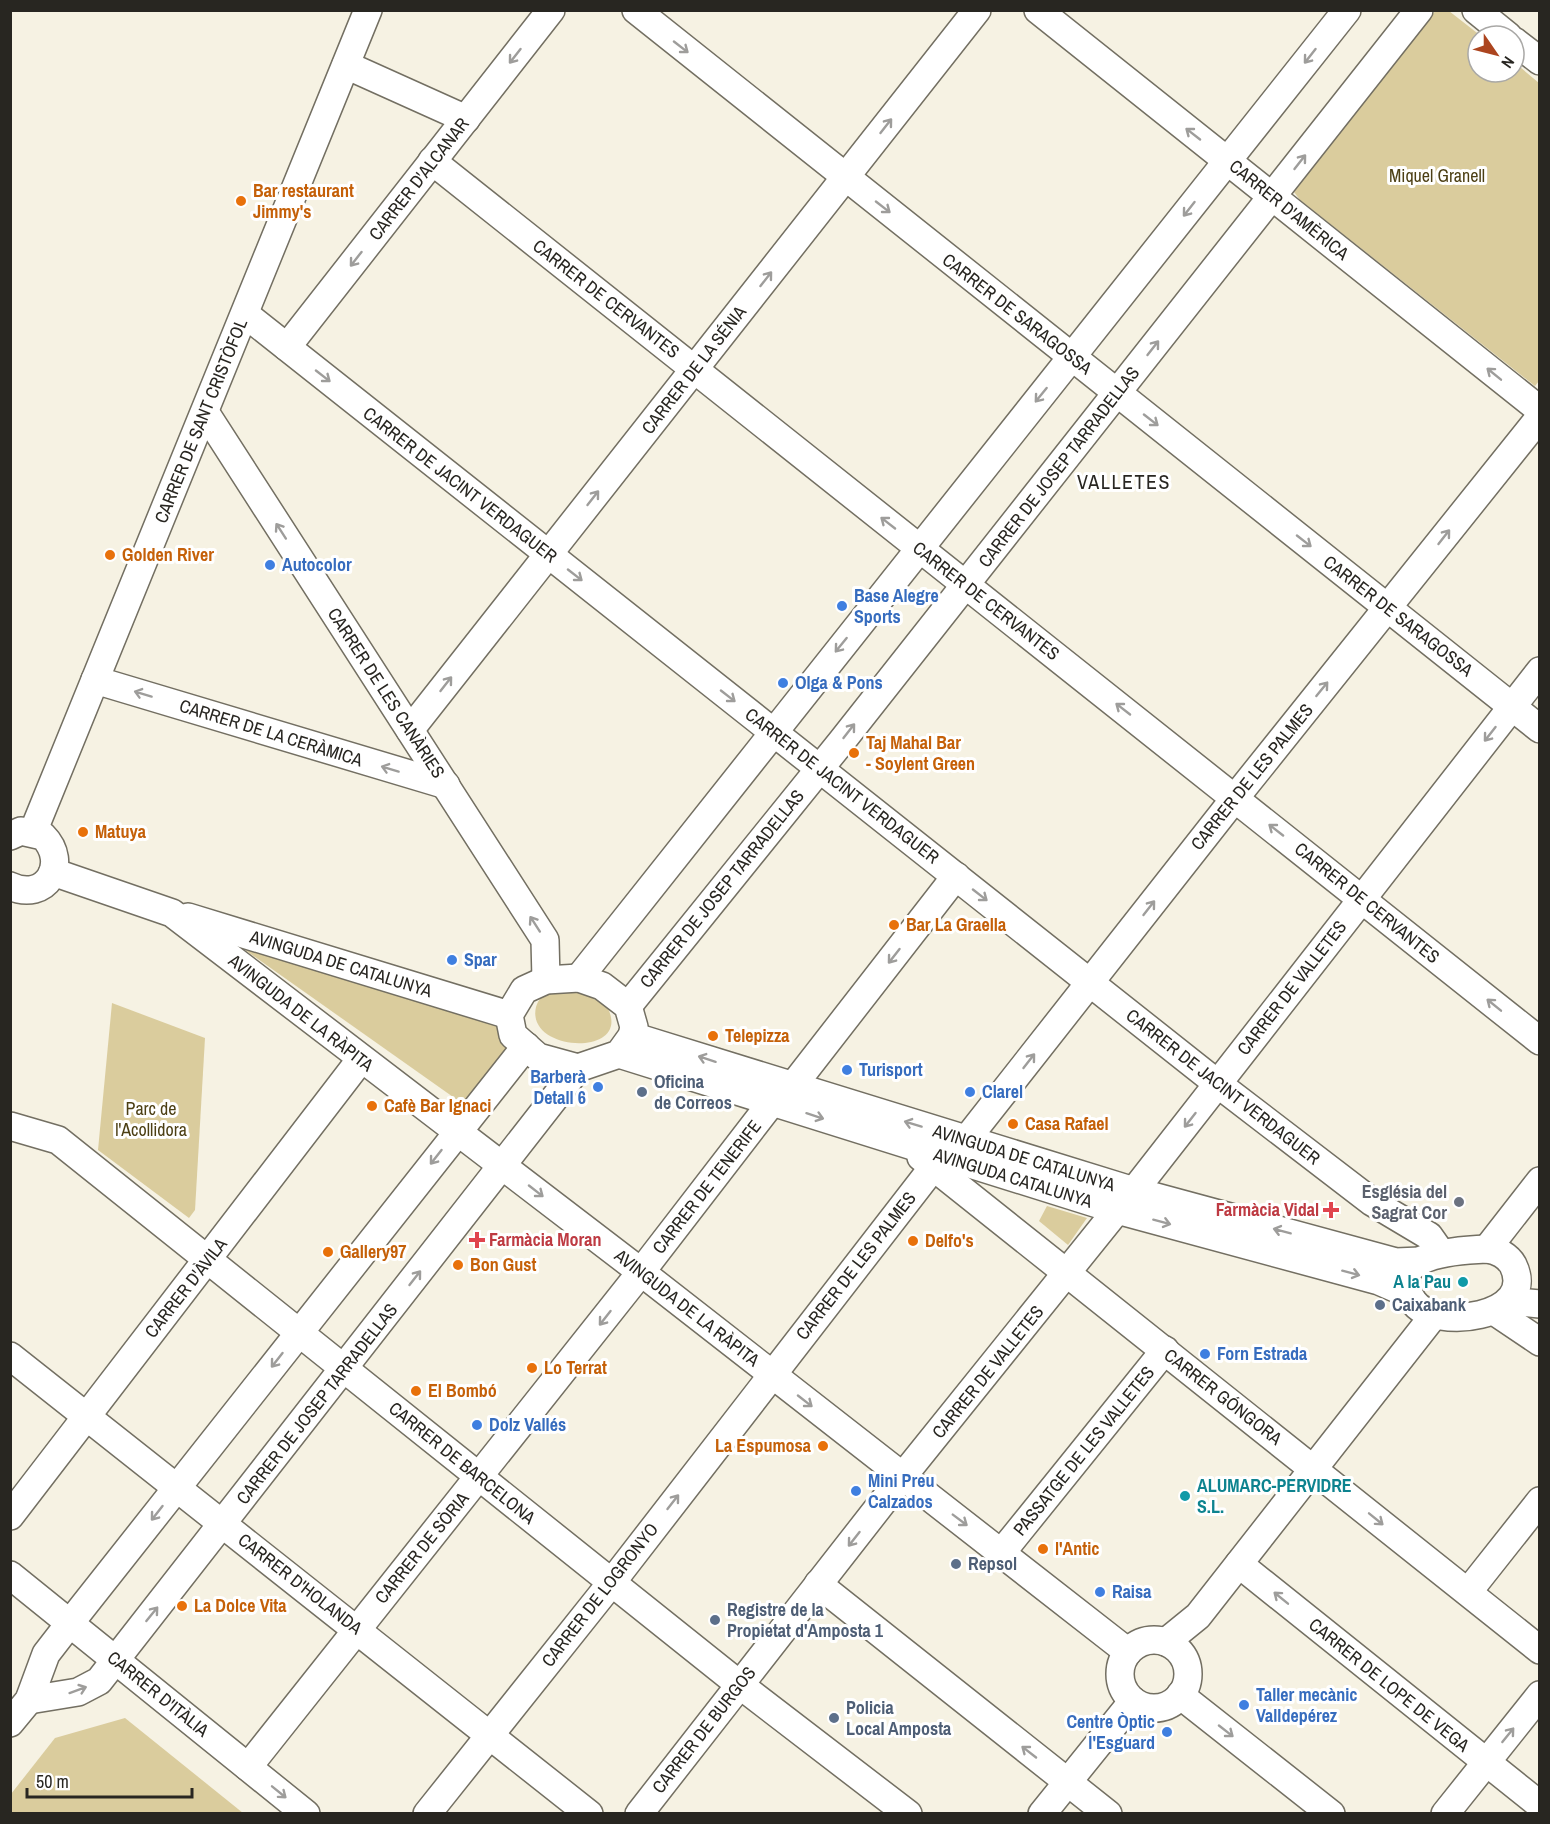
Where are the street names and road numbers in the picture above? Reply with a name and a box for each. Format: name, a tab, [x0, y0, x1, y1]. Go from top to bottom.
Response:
street label: CARRER D'ALCANAR	[363, 112, 475, 245]
street label: CARRER D'AMÈRICA	[1224, 154, 1354, 266]
street label: CARRER DE CERVANTES	[528, 233, 685, 364]
street label: CARRER DE SARAGOSSA	[937, 247, 1098, 380]
street label: CARRER DE LA SÉNIA	[636, 300, 752, 439]
street label: CARRER DE SANT CRISTÒFOL	[148, 315, 253, 527]
street label: CARRER DE JOSEP TARRADELLAS	[972, 361, 1145, 572]
street label: CARRER DE JACINT VERDAGUER	[358, 401, 563, 569]
street label: CARRER DE CERVANTES	[908, 535, 1065, 666]
street label: CARRER DE SARAGOSSA	[1318, 549, 1479, 682]
street label: CARRER DE LES CANÀRIES	[322, 603, 451, 783]
street label: CARRER DE LA CERÀMICA	[177, 693, 366, 772]
street label: CARRER DE LES PALMES	[1185, 698, 1319, 855]
street label: CARRER DE JACINT VERDAGUER	[740, 702, 945, 870]
street label: CARRER DE JOSEP TARRADELLAS	[634, 784, 810, 993]
street label: CARRER DE CERVANTES	[1290, 836, 1445, 969]
street label: CARRER DE VALLETES	[1231, 915, 1352, 1060]
street label: AVINGUDA DE CATALUNYA	[246, 924, 435, 1003]
street label: AVINGUDA DE LA RÀPITA	[223, 948, 379, 1077]
street label: CARRER DE JACINT VERDAGUER	[1121, 1003, 1326, 1171]
street label: CARRER DE TENERIFE	[646, 1114, 767, 1259]
street label: AVINGUDA DE CATALUNYA	[929, 1118, 1118, 1197]
street label: AVINGUDA CATALUNYA	[930, 1141, 1096, 1214]
street label: CARRER DE LES PALMES	[790, 1186, 922, 1345]
street label: CARRER D'ÀVILA	[139, 1232, 233, 1343]
street label: AVINGUDA DE LA RÀPITA	[609, 1243, 765, 1372]
street label: CARRER DE JOSEP TARRADELLAS	[230, 1298, 403, 1509]
street label: CARRER DE VALLETES	[926, 1300, 1049, 1444]
street label: CARRER GÓNGORA	[1159, 1343, 1288, 1451]
street label: PASSATGE DE LES VALLETES	[1007, 1360, 1160, 1541]
street label: CARRER DE BARCELONA	[384, 1396, 541, 1530]
street label: CARRER DE SÒRIA	[369, 1486, 475, 1609]
street label: CARRER DE LOGRONYO	[535, 1518, 664, 1672]
street label: CARRER D'HOLANDA	[233, 1527, 368, 1640]
street label: CARRER DE LOPE DE VEGA	[1304, 1612, 1475, 1757]
street label: CARRER D'ITÀLIA	[102, 1645, 214, 1742]
street label: CARRER DE BURGOS	[646, 1661, 761, 1798]

